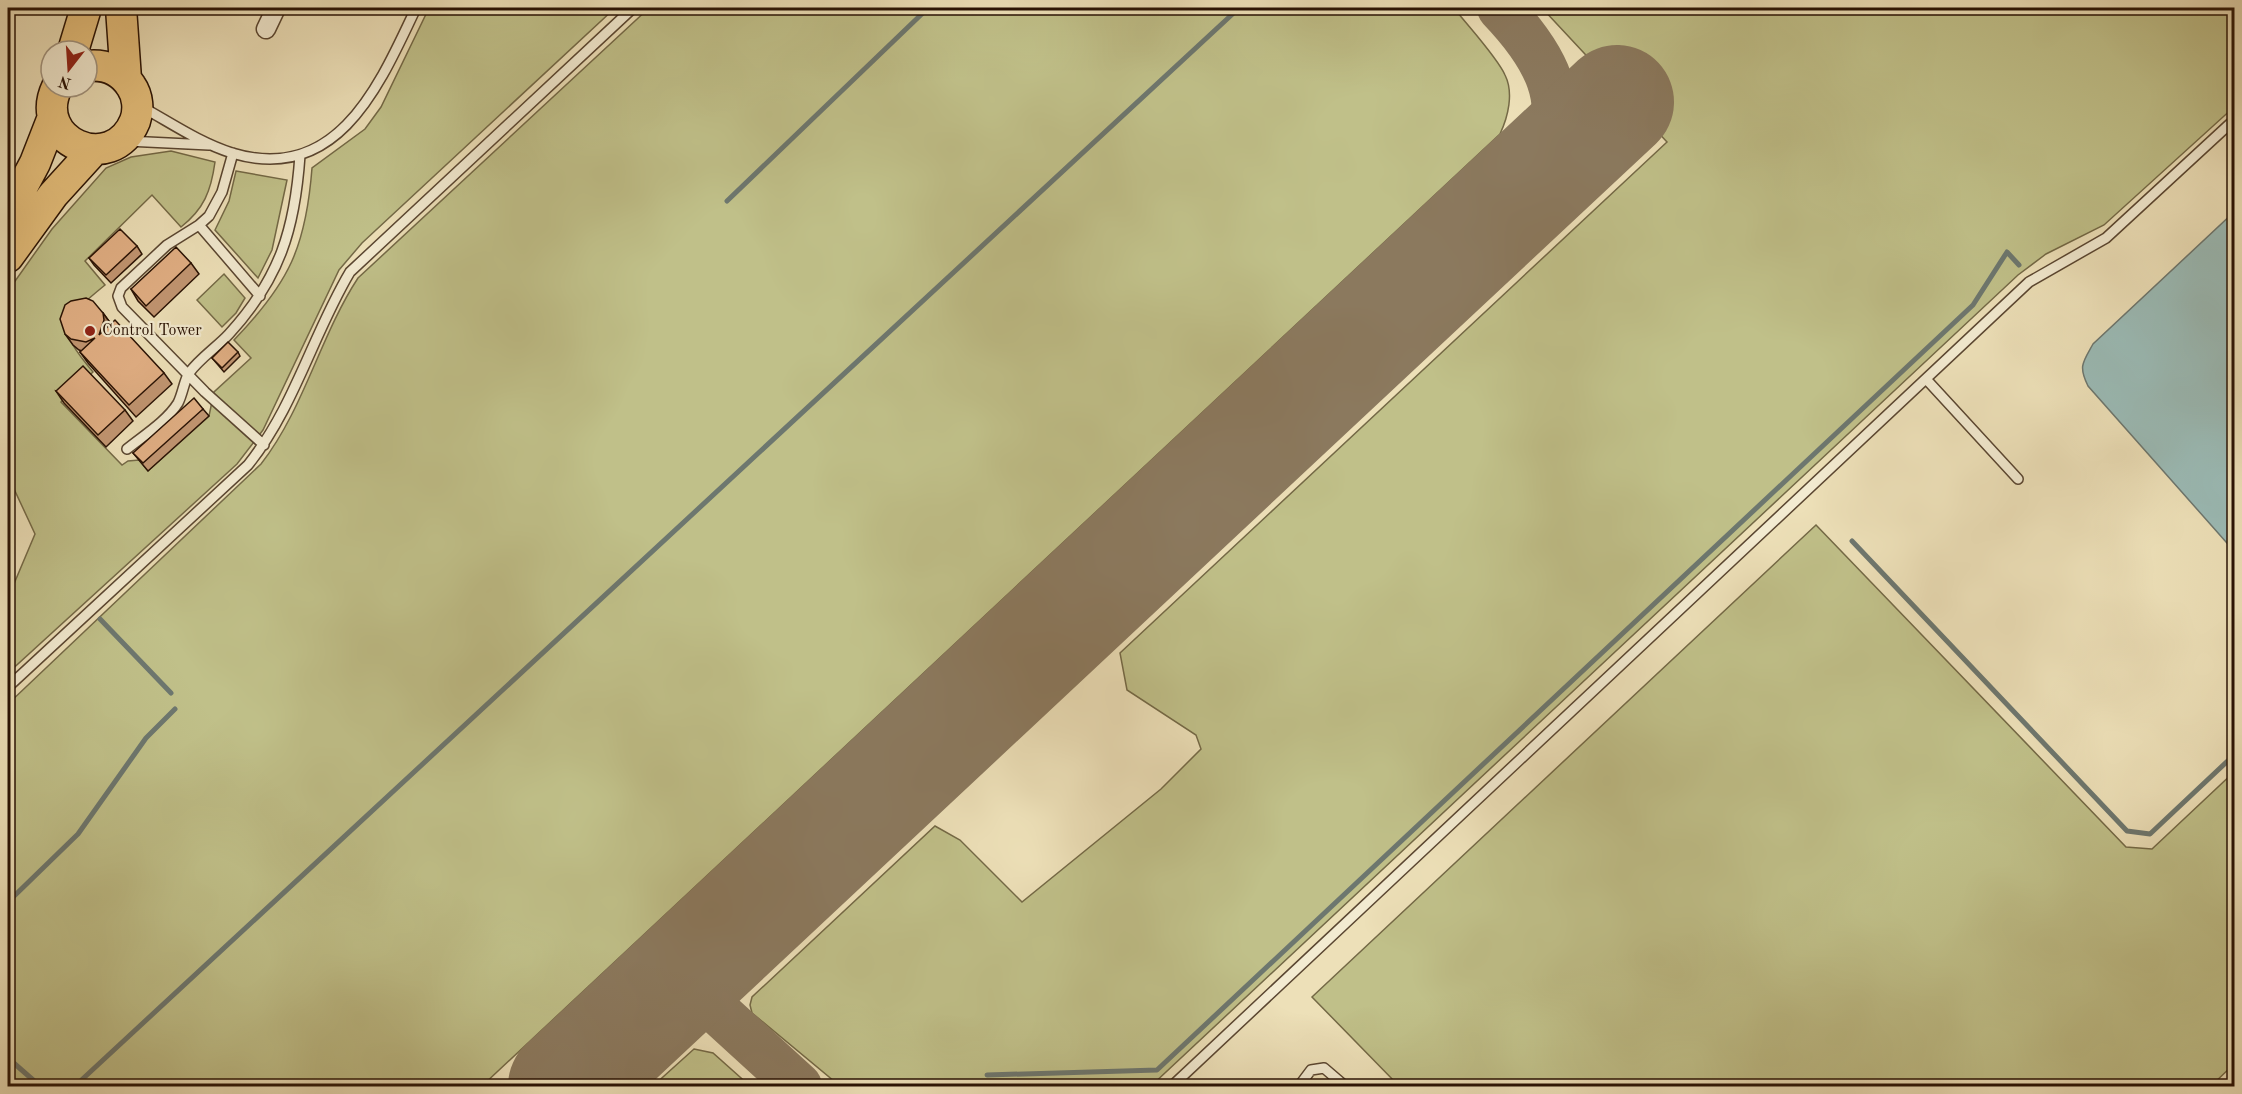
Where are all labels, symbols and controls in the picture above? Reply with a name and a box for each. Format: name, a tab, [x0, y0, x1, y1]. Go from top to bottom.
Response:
north arrow	[39, 39, 99, 99]
text: N	[56, 72, 73, 91]
place label: Control Tower	[102, 323, 202, 339]
marker: Control Tower	[83, 324, 97, 338]

